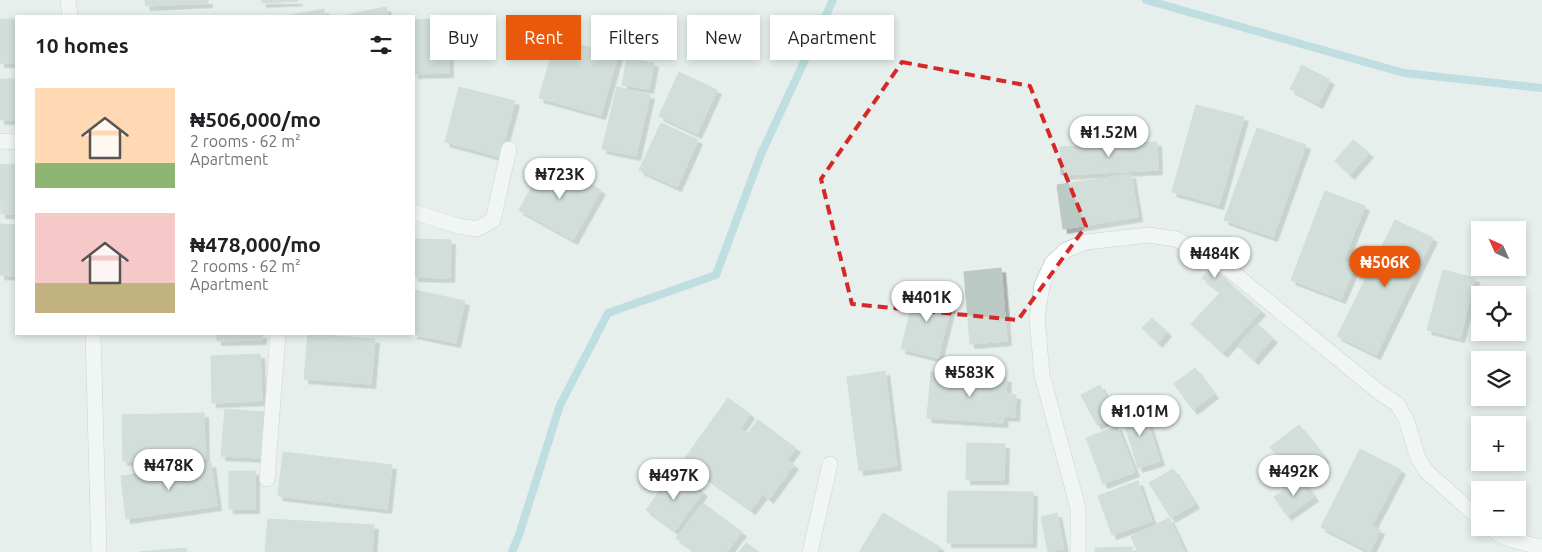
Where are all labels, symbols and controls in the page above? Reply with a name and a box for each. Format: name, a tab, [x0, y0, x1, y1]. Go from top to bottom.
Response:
chip: Buy	[430, 15, 496, 60]
chip: Rent	[506, 15, 581, 60]
chip: Filters	[591, 15, 677, 60]
chip: New	[687, 15, 760, 60]
chip: Apartment	[770, 15, 894, 60]
icon: filters	[367, 31, 395, 59]
text: 10 homes	[35, 33, 129, 57]
text: ₦506,000/mo	[190, 107, 321, 131]
icon: home	[75, 108, 135, 168]
pin: ₦1.52M	[1068, 116, 1150, 158]
text: ₦1.52M	[1081, 123, 1137, 141]
text: 2 rooms · 62 m²	[190, 132, 301, 150]
text: Apartment	[190, 150, 268, 168]
pin: ₦723K	[525, 158, 595, 200]
text: ₦723K	[535, 165, 585, 183]
north arrow	[1471, 221, 1526, 276]
map controls	[1471, 221, 1526, 536]
text: ₦478,000/mo	[190, 232, 321, 256]
icon: home	[75, 233, 135, 293]
pin: ₦484K	[1180, 236, 1250, 279]
text: ₦484K	[1190, 244, 1240, 262]
pin: ₦506K	[1350, 246, 1420, 288]
text: ₦506K	[1360, 253, 1410, 271]
text: 2 rooms · 62 m²	[190, 257, 301, 275]
text: Apartment	[190, 275, 268, 293]
pin: ₦401K	[892, 280, 962, 323]
button: locate	[1471, 286, 1526, 341]
text: ₦401K	[902, 288, 952, 306]
button: layers	[1471, 351, 1526, 406]
pin: ₦583K	[935, 356, 1005, 398]
text: ₦583K	[945, 363, 995, 381]
pin: ₦1.01M	[1099, 394, 1181, 437]
text: ₦1.01M	[1112, 402, 1168, 420]
button: +	[1471, 416, 1526, 471]
pin: ₦478K	[134, 448, 204, 491]
pin: ₦492K	[1259, 454, 1329, 497]
text: ₦478K	[144, 456, 194, 474]
pin: ₦497K	[639, 458, 709, 501]
text: ₦492K	[1269, 462, 1319, 480]
text: ₦497K	[649, 466, 699, 484]
button: −	[1471, 481, 1526, 536]

